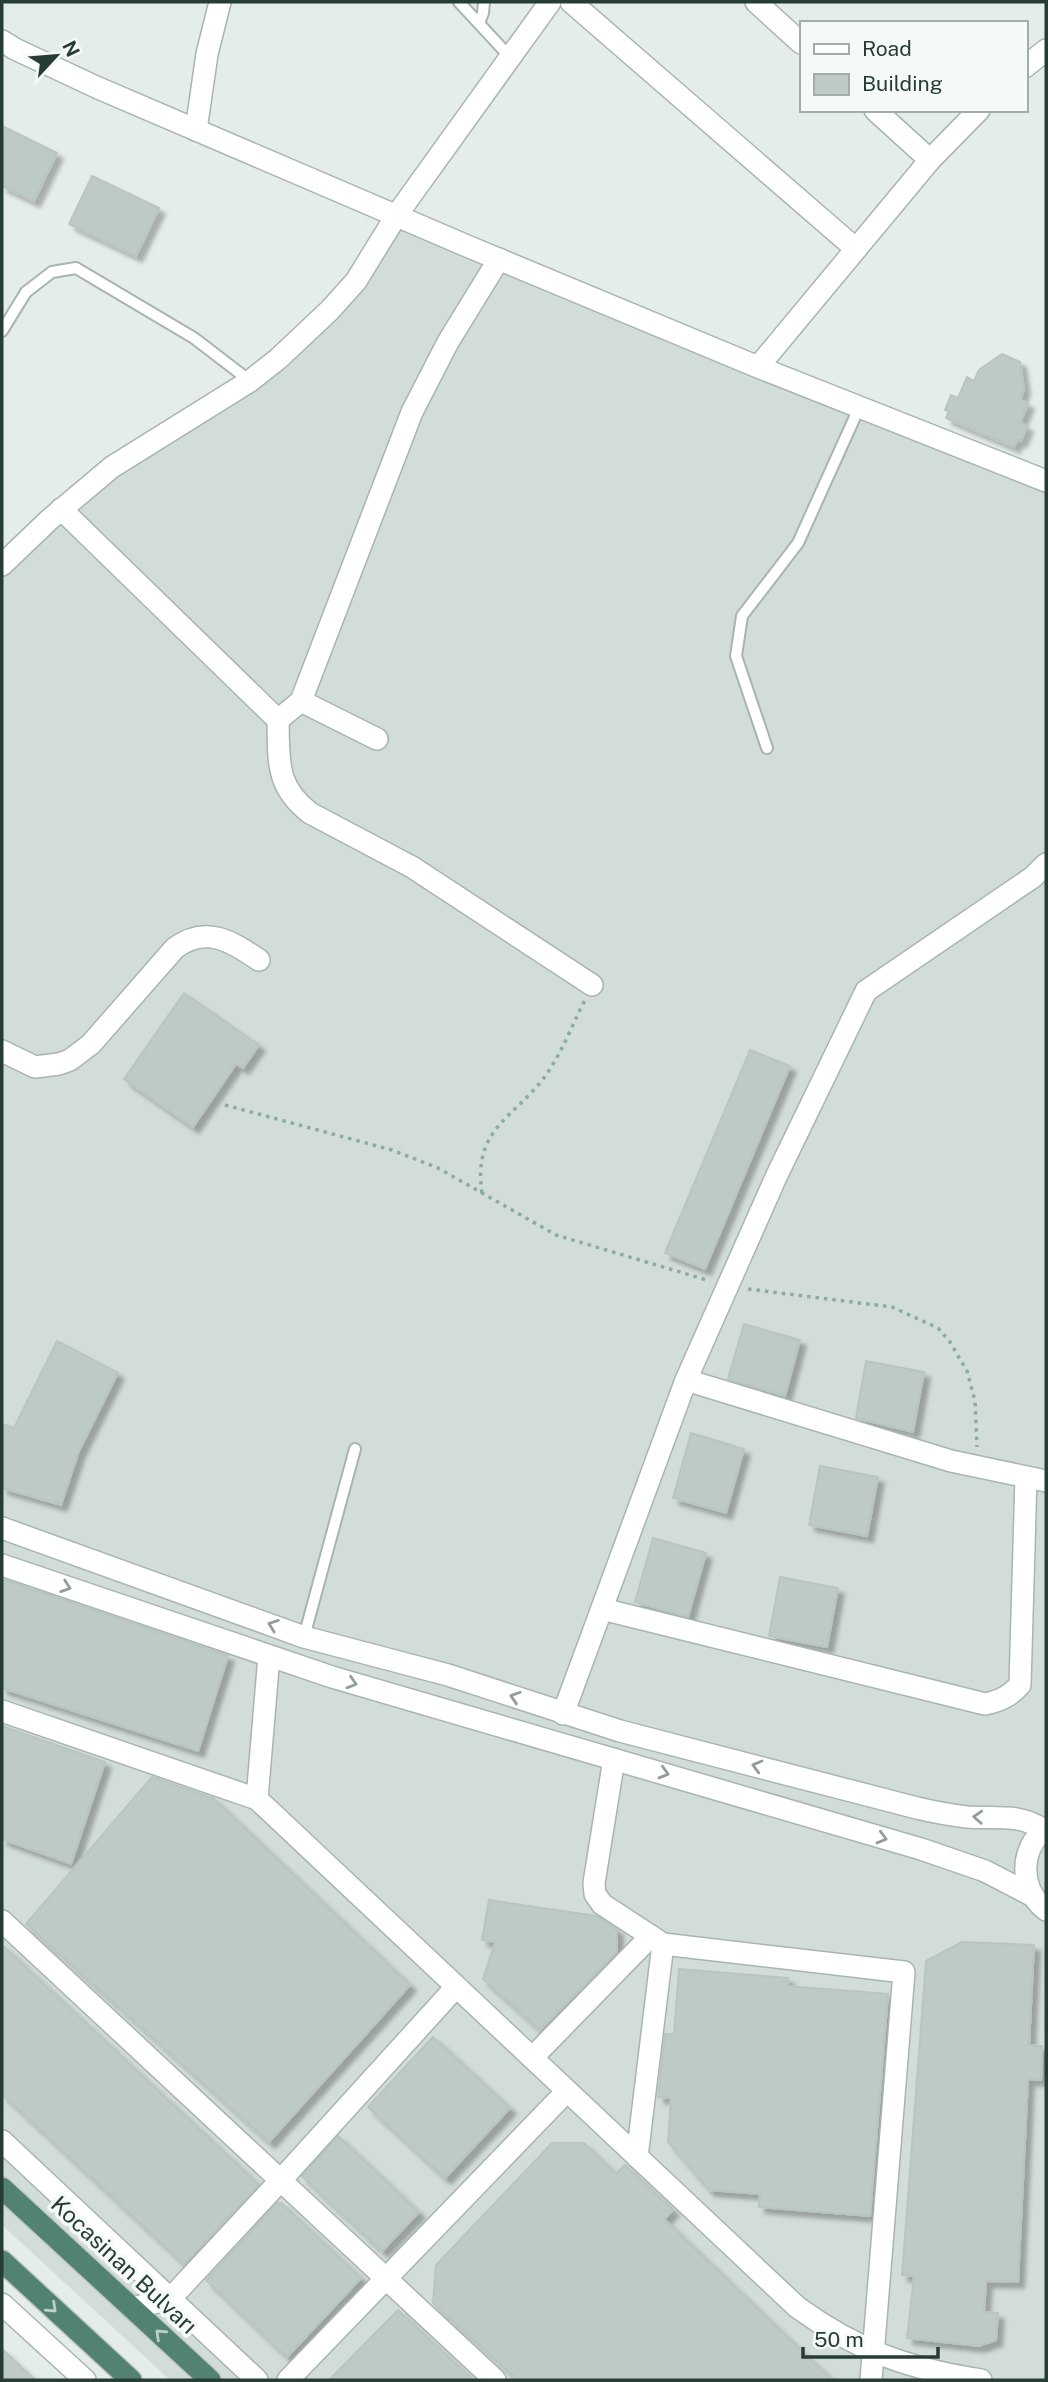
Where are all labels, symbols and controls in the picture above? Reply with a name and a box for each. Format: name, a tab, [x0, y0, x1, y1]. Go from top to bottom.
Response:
north arrow	[21, 21, 91, 91]
legend	[800, 21, 1027, 112]
text: Road	[862, 36, 912, 61]
text: N	[58, 37, 84, 60]
text: Building	[862, 71, 943, 96]
one-way arrow	[60, 1579, 72, 1593]
one-way arrow	[268, 1620, 280, 1634]
one-way arrow	[345, 1675, 357, 1690]
one-way arrow	[509, 1691, 521, 1706]
one-way arrow	[751, 1760, 763, 1774]
one-way arrow	[658, 1765, 670, 1780]
one-way arrow	[972, 1810, 983, 1825]
one-way arrow	[876, 1829, 888, 1844]
street label: Kocasinan Bulvarı	[46, 2190, 203, 2339]
one-way arrow	[44, 2299, 57, 2312]
scale bar	[803, 2316, 938, 2360]
text: 50 m	[814, 2327, 864, 2352]
one-way arrow	[155, 2330, 168, 2342]

